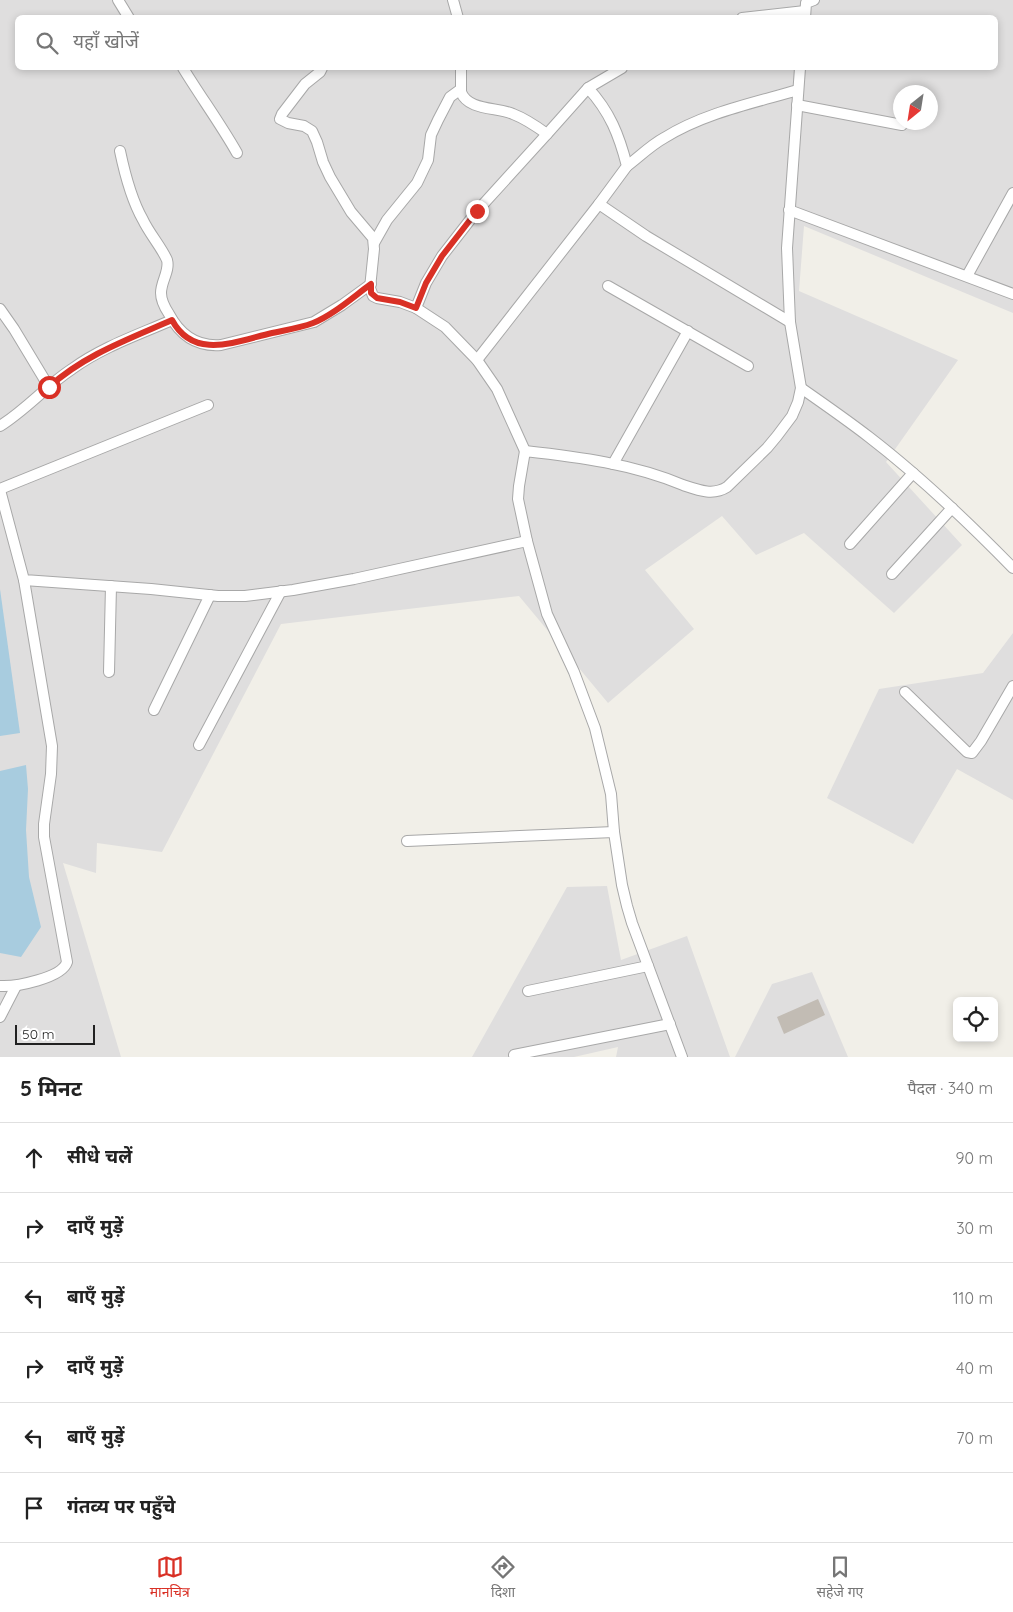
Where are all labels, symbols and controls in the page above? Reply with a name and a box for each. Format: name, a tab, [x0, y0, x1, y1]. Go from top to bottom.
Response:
search box	[15, 15, 998, 70]
icon: search	[33, 29, 61, 57]
text: यहाँ खोजें	[73, 29, 139, 53]
north arrow	[893, 85, 938, 130]
route end	[466, 200, 489, 223]
route start	[38, 376, 61, 399]
map controls	[953, 997, 998, 1042]
button: locate	[953, 997, 998, 1042]
scale bar	[15, 1022, 95, 1045]
text: 50 m	[22, 1025, 55, 1043]
text: 5 मिनट	[20, 1075, 82, 1101]
text: पैदल · 340 m	[907, 1078, 993, 1098]
icon: ahead	[20, 1144, 48, 1172]
text: सीधे चलें	[67, 1144, 132, 1168]
text: 90 m	[956, 1148, 993, 1168]
icon: right	[20, 1214, 48, 1242]
text: दाएँ मुड़ें	[67, 1214, 123, 1238]
text: 30 m	[956, 1218, 993, 1238]
icon: left	[20, 1284, 48, 1312]
text: बाएँ मुड़ें	[67, 1284, 124, 1308]
text: 110 m	[953, 1288, 993, 1308]
icon: right	[20, 1354, 48, 1382]
text: दाएँ मुड़ें	[67, 1354, 123, 1378]
text: 40 m	[956, 1358, 993, 1378]
icon: left	[20, 1424, 48, 1452]
text: बाएँ मुड़ें	[67, 1424, 124, 1448]
text: 70 m	[956, 1428, 993, 1448]
icon: arrive	[20, 1494, 48, 1522]
text: गंतव्य पर पहुँचे	[67, 1494, 175, 1518]
tab: मानचित्र	[150, 1553, 190, 1603]
tab: दिशा	[489, 1553, 517, 1603]
tab: सहेजे गए	[817, 1553, 863, 1603]

